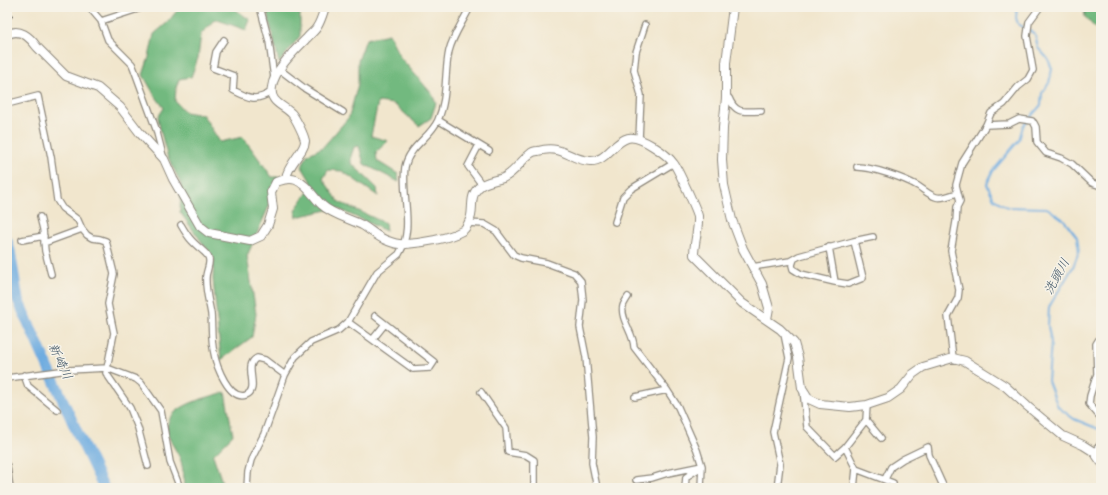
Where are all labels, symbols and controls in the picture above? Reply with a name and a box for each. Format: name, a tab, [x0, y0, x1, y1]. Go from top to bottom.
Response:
water label: 洗頭川	[1039, 255, 1073, 297]
water label: 新崎川	[45, 340, 77, 382]

